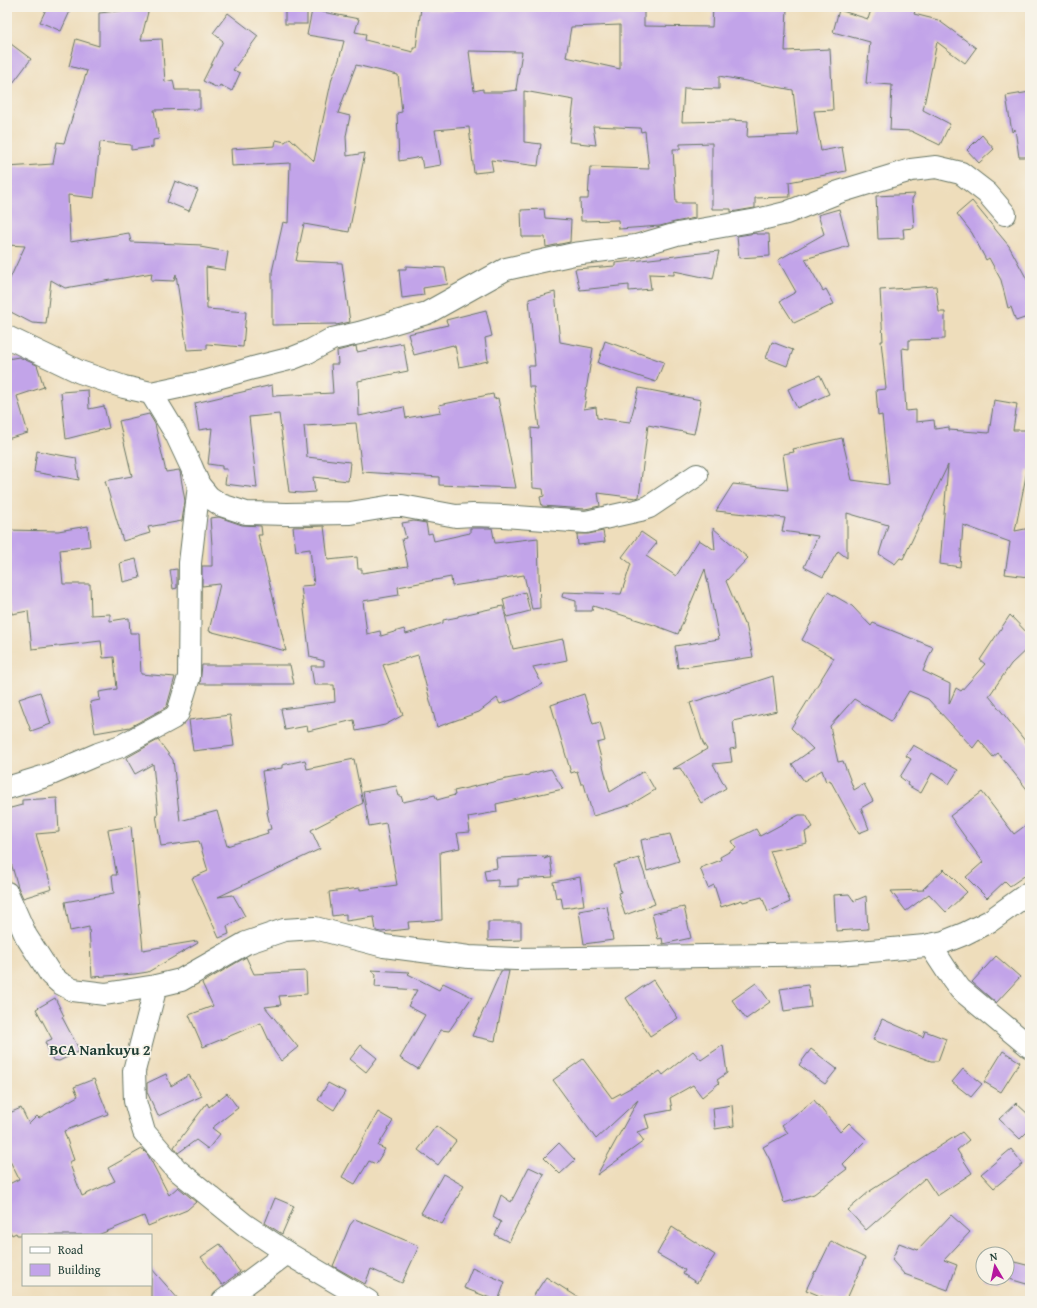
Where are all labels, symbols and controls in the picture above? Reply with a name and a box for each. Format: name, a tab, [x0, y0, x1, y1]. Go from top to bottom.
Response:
district label: BCA Nankuyu 2	[49, 1039, 151, 1060]
legend	[22, 1234, 152, 1286]
text: Road	[58, 1241, 84, 1258]
north arrow	[975, 1246, 1015, 1286]
text: N	[989, 1248, 999, 1265]
text: Building	[58, 1261, 101, 1278]

